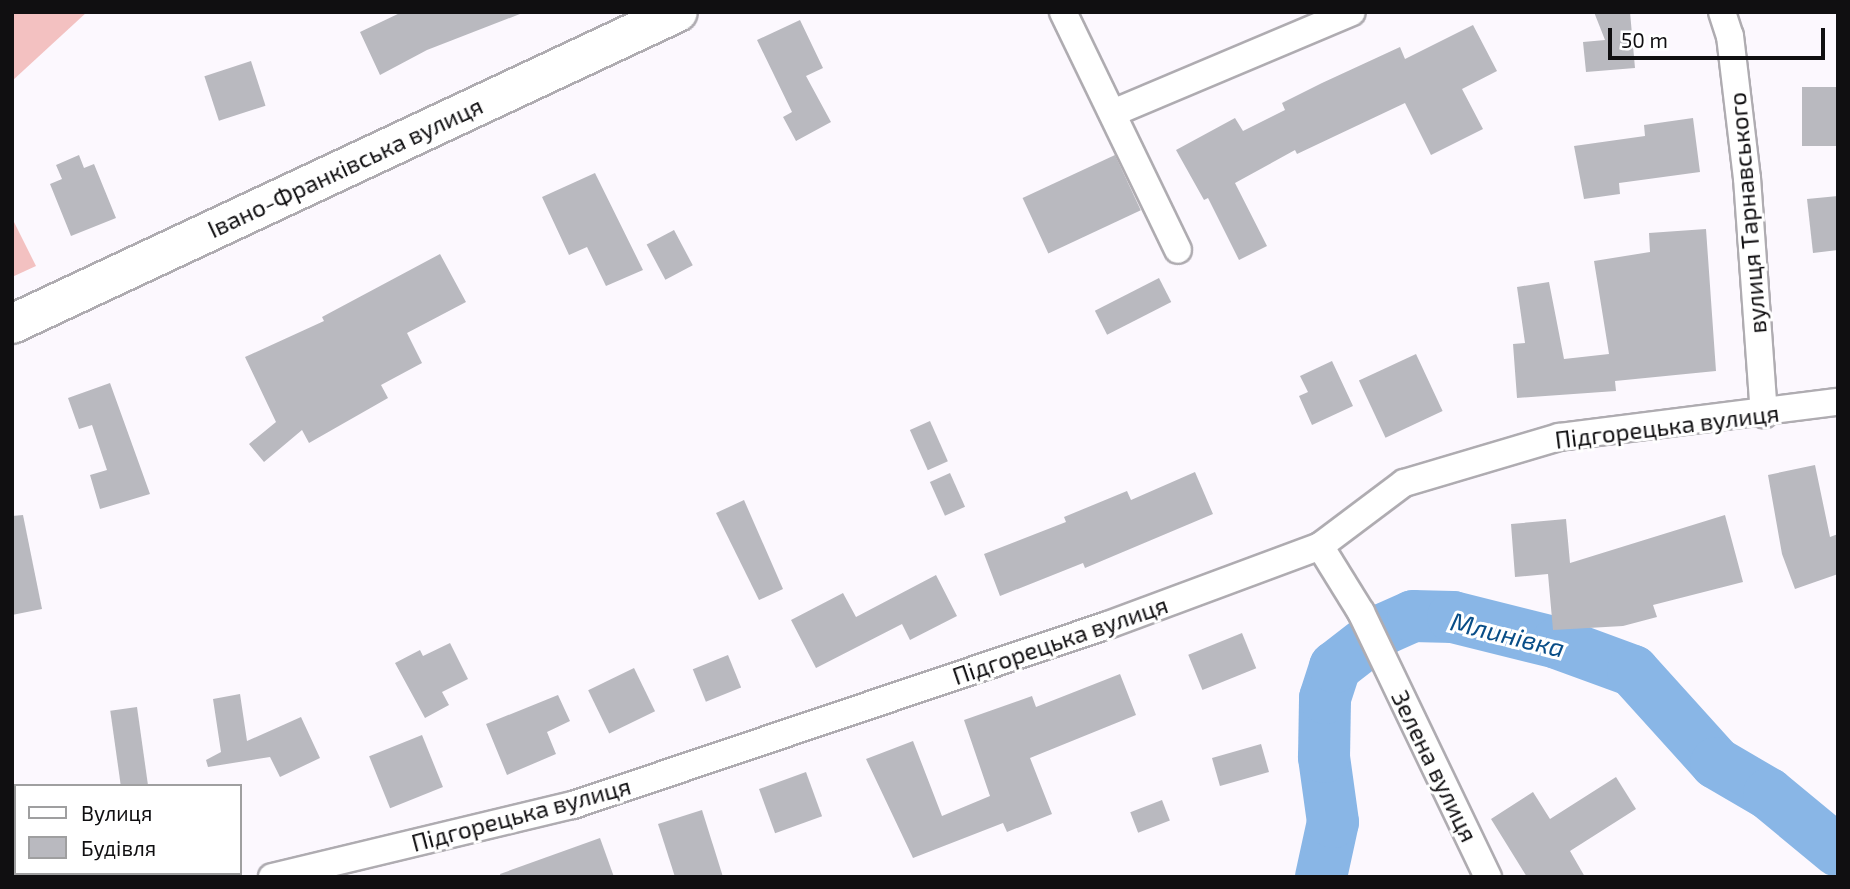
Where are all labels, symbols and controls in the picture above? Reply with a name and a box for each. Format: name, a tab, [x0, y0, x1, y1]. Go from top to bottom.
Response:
scale bar	[1612, 14, 1829, 58]
text: 50 m	[1621, 27, 1668, 52]
street label: Івано-Франківська вулиця	[203, 91, 487, 243]
street label: вулиця Тарнавського	[1722, 91, 1772, 335]
street label: Підгорецька вулиця	[1553, 398, 1781, 454]
street label: Підгорецька вулиця	[949, 590, 1171, 690]
water label: Млинівка	[1448, 605, 1568, 663]
street label: Зелена вулиця	[1386, 685, 1484, 847]
street label: Підгорецька вулиця	[408, 771, 634, 857]
legend	[14, 784, 242, 875]
text: Вулиця	[81, 800, 152, 825]
text: Будівля	[81, 835, 156, 860]

